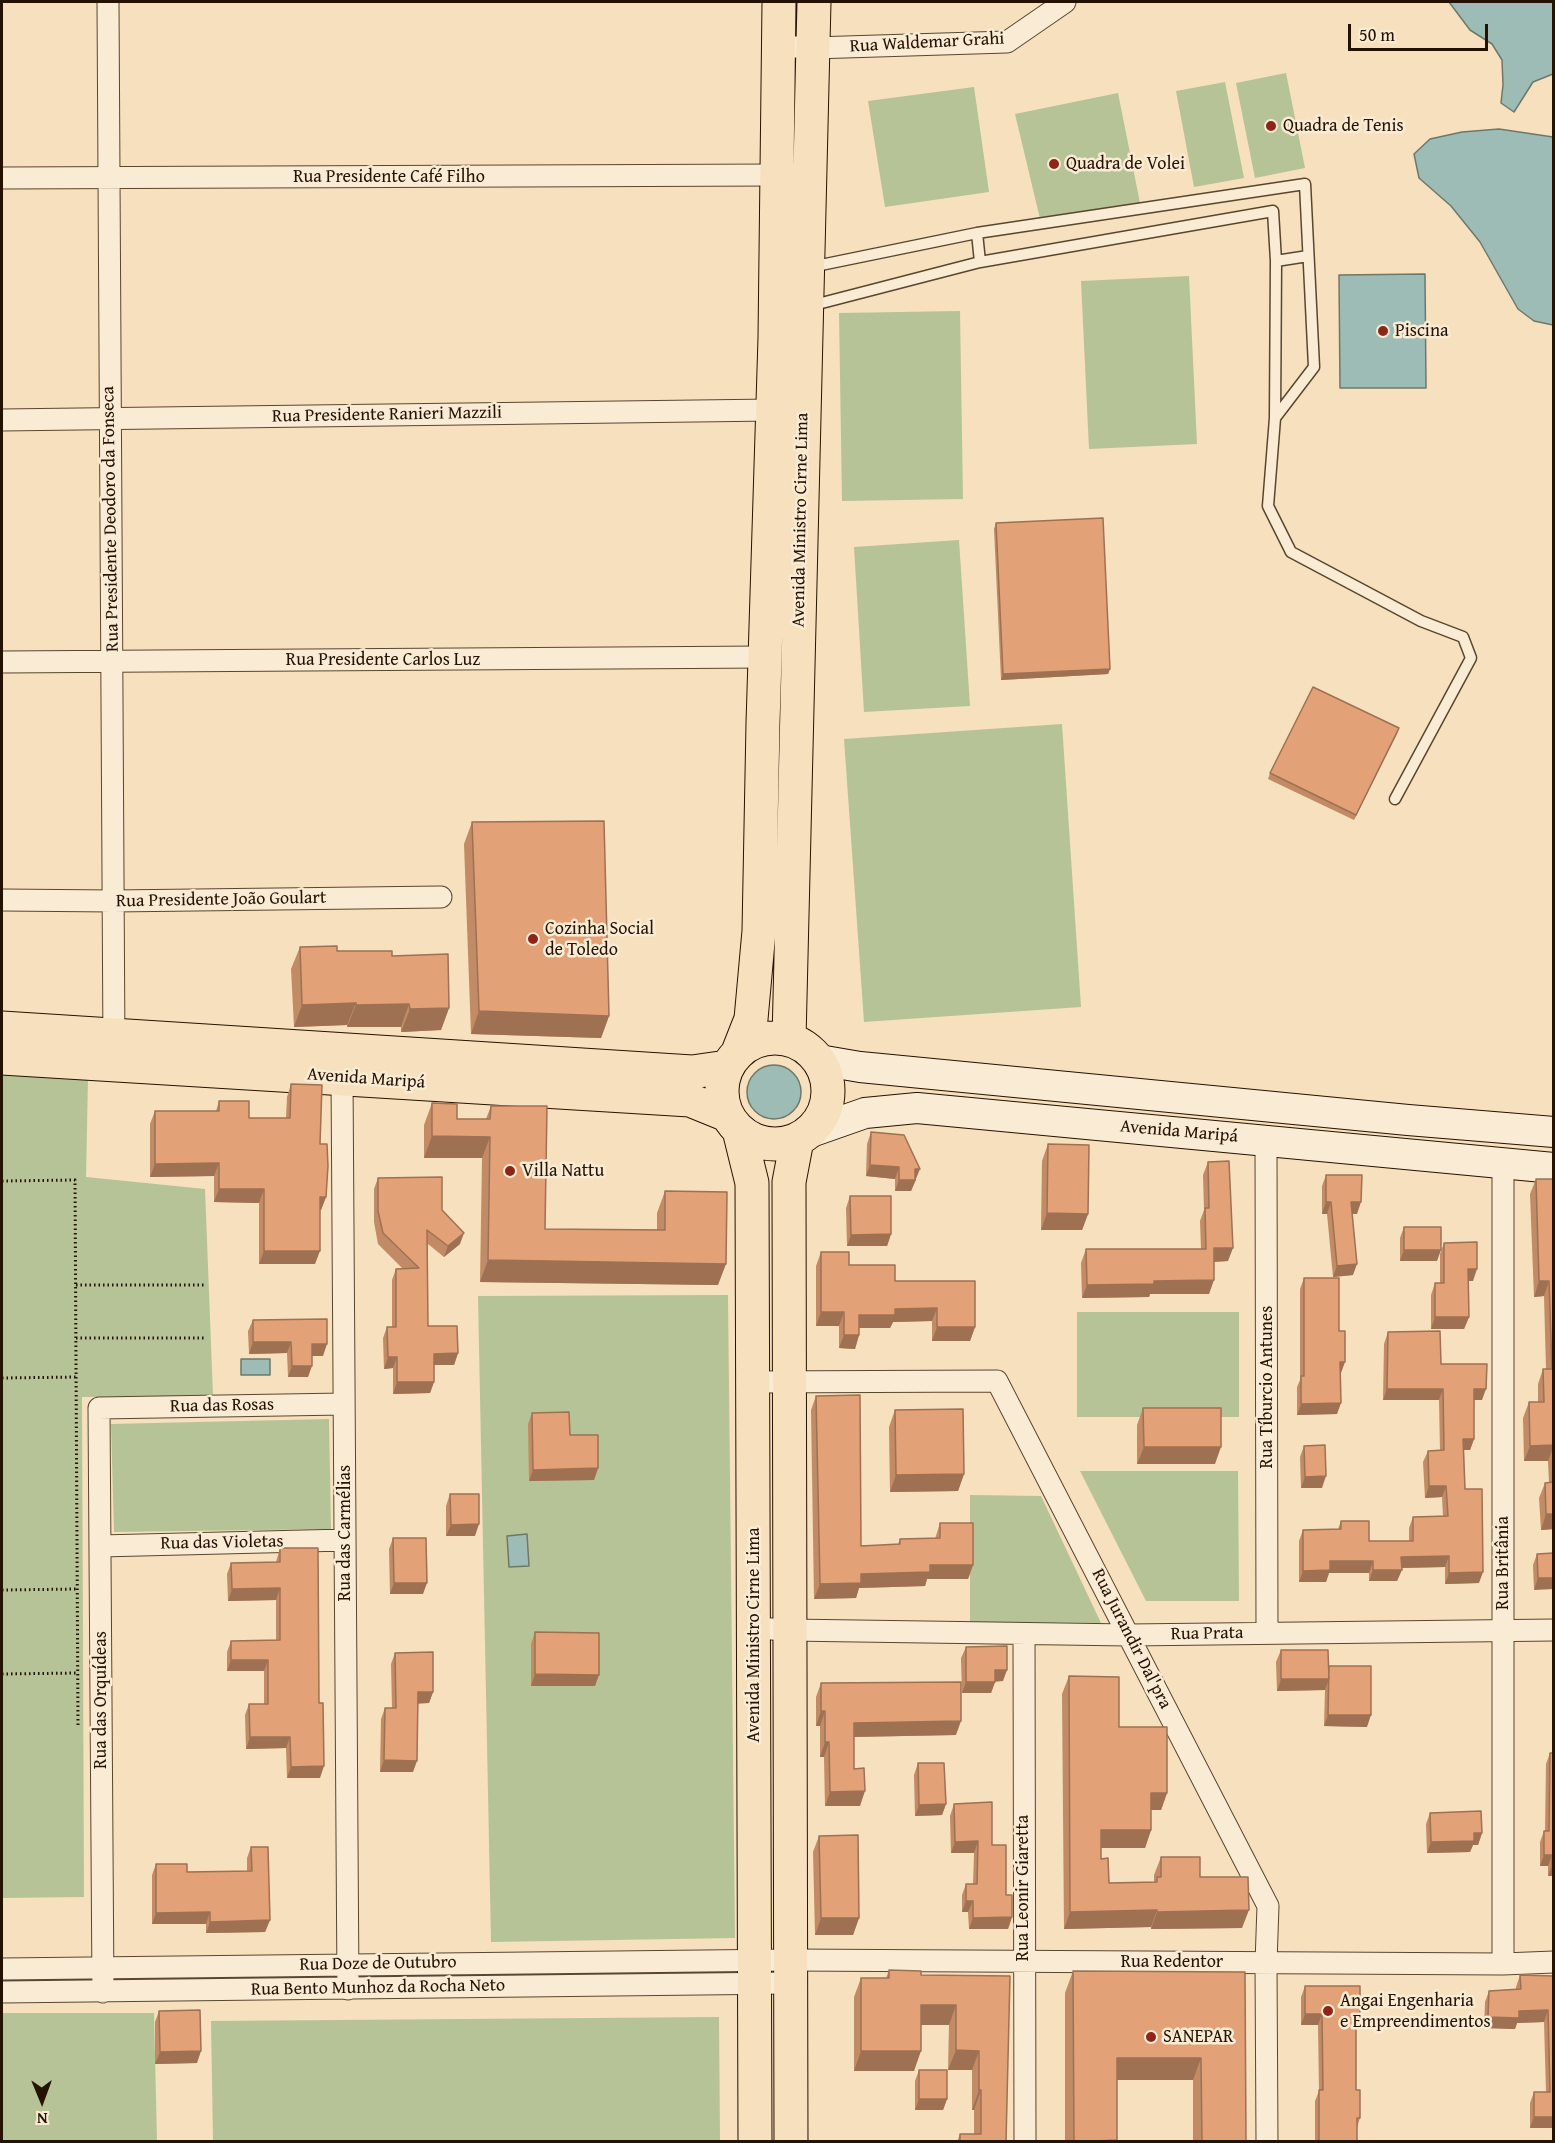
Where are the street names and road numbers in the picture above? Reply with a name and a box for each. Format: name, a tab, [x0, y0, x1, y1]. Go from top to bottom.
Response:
street label: Rua Waldemar Grahi	[849, 28, 1005, 58]
street label: Rua Presidente Café Filho	[293, 166, 485, 188]
street label: Rua Presidente Deodoro da Fonseca	[98, 386, 124, 652]
street label: Rua Presidente Ranieri Mazzili	[272, 402, 502, 428]
street label: Avenida Ministro Cirne Lima	[788, 412, 814, 628]
street label: Rua Presidente Carlos Luz	[286, 649, 480, 671]
street label: Rua Presidente João Goulart	[116, 887, 326, 913]
street label: Avenida Maripá	[306, 1064, 426, 1094]
street label: Avenida Maripá	[1119, 1116, 1239, 1148]
street label: Rua Tíburcio Antunes	[1256, 1306, 1278, 1468]
street label: Rua das Rosas	[170, 1394, 274, 1418]
street label: Rua das Carmélias	[334, 1465, 356, 1601]
street label: Rua Britânia	[1492, 1516, 1514, 1610]
street label: Avenida Ministro Cirne Lima	[743, 1528, 765, 1742]
street label: Rua das Violetas	[160, 1531, 284, 1555]
street label: Rua Jurandir Dal'pra	[1086, 1565, 1176, 1713]
street label: Rua Prata	[1170, 1623, 1244, 1645]
street label: Rua das Orquídeas	[90, 1631, 112, 1769]
street label: Rua Leonir Giaretta	[1012, 1815, 1034, 1961]
street label: Rua Redentor	[1121, 1951, 1223, 1973]
street label: Rua Doze de Outubro	[299, 1952, 457, 1976]
street label: Rua Bento Munhoz da Rocha Neto	[251, 1975, 505, 2001]

